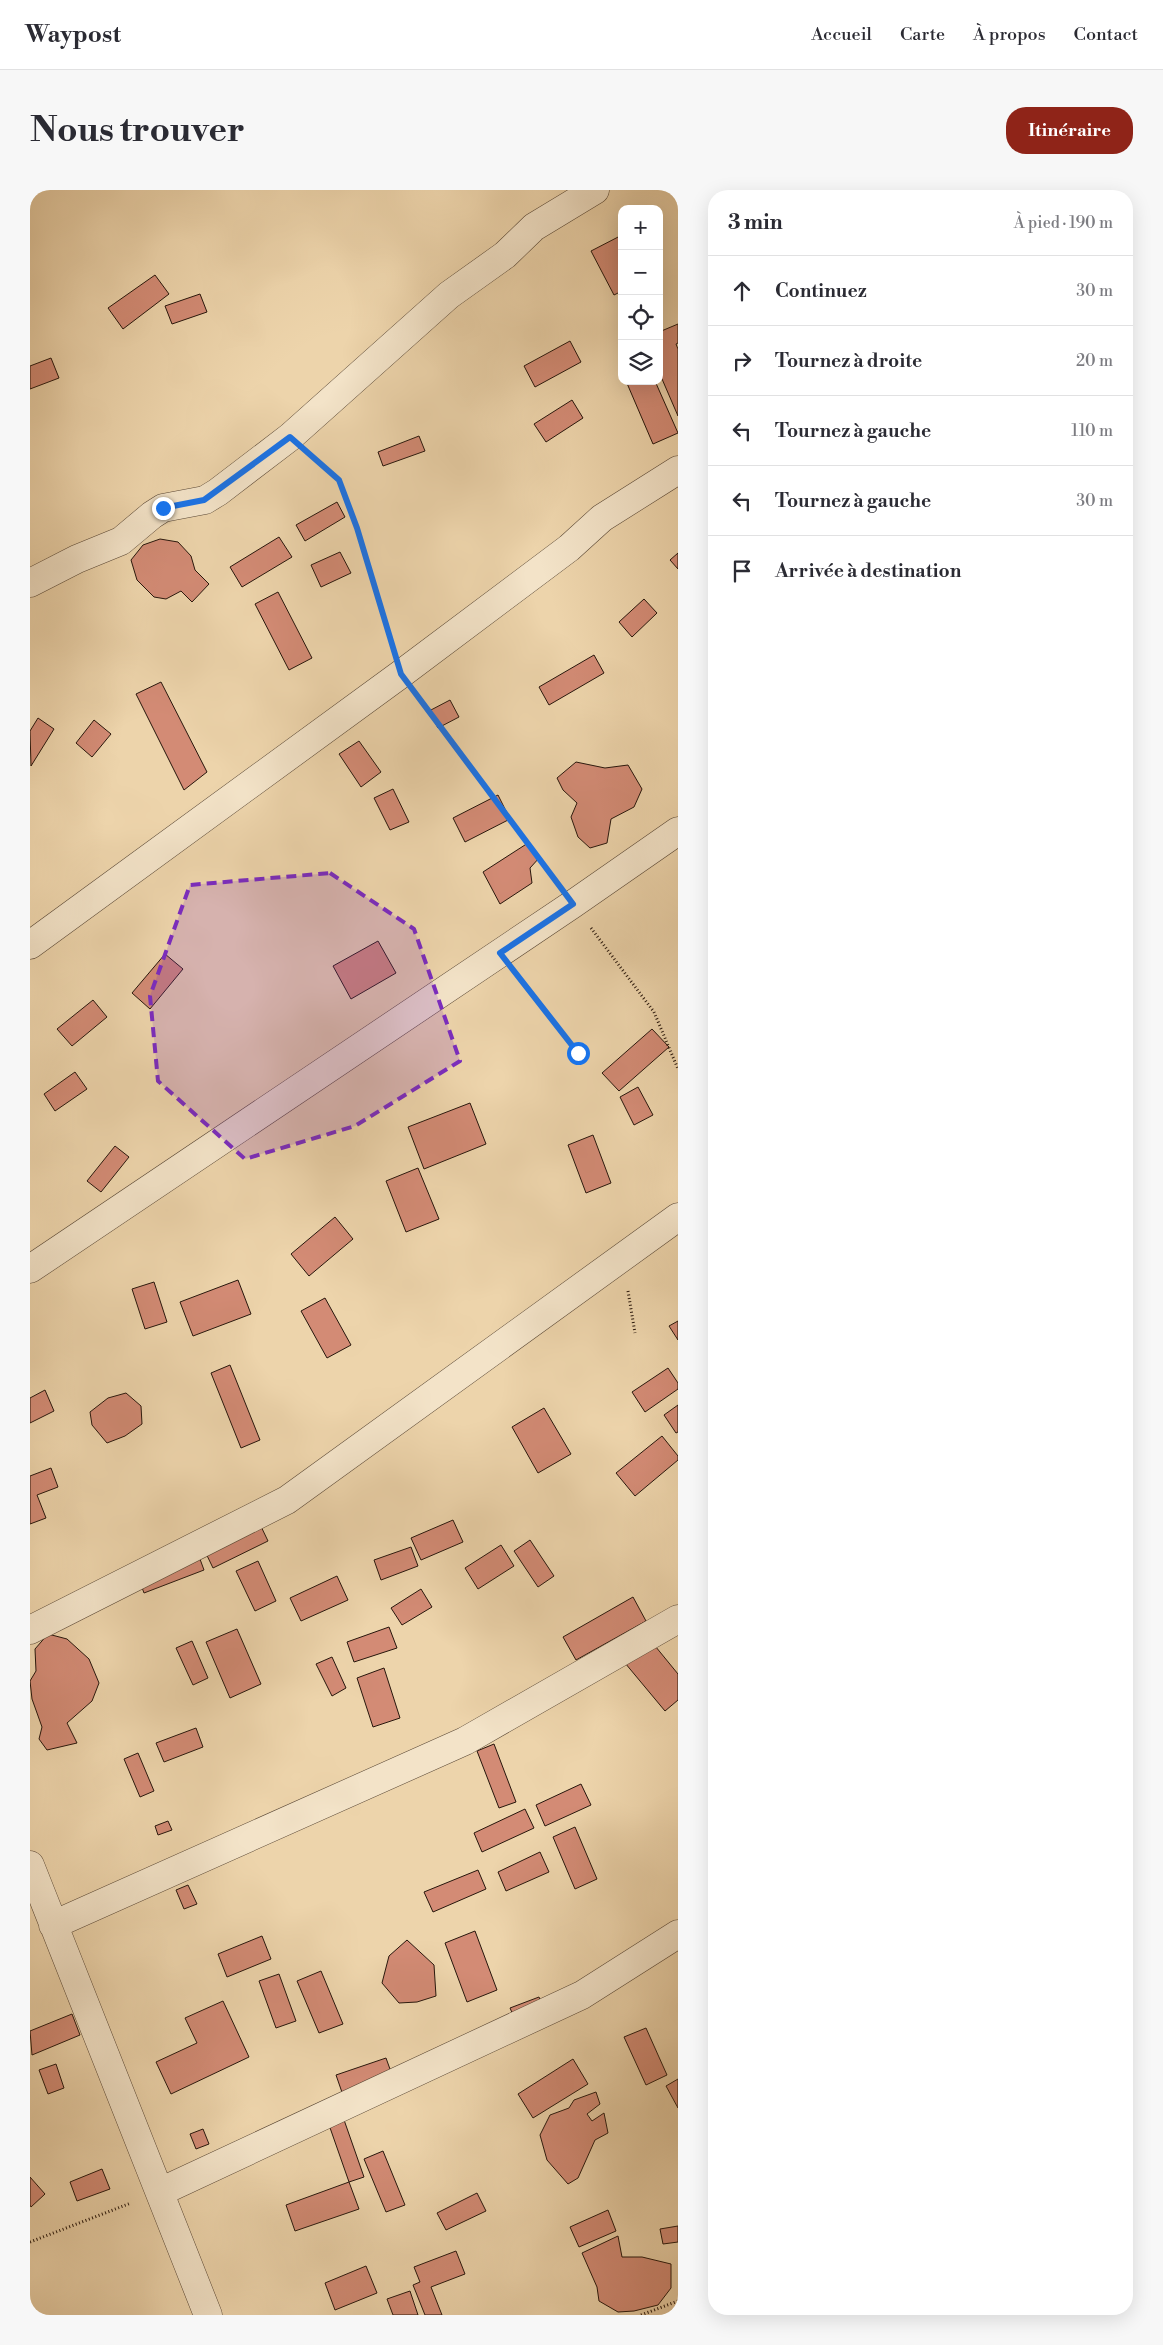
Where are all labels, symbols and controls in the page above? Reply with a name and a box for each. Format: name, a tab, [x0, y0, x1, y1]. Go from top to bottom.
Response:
text: Waypost	[25, 20, 121, 50]
text: Accueil	[811, 23, 872, 46]
text: Carte	[900, 23, 945, 46]
text: À propos	[973, 23, 1046, 46]
text: Contact	[1074, 23, 1138, 46]
button: Itinéraire	[1006, 107, 1133, 154]
text: Nous trouver	[30, 109, 245, 152]
map controls	[618, 205, 663, 385]
button: +	[618, 205, 663, 250]
text: 3 min	[728, 210, 783, 236]
text: À pied · 190 m	[1014, 213, 1113, 233]
button: −	[618, 250, 663, 295]
icon: ahead	[728, 277, 756, 305]
text: Continuez	[775, 279, 867, 303]
text: 30 m	[1076, 281, 1113, 301]
button: locate	[618, 295, 663, 340]
button: layers	[618, 340, 663, 385]
icon: right	[728, 347, 756, 375]
text: Tournez à droite	[775, 349, 922, 373]
text: 20 m	[1076, 351, 1113, 371]
icon: left	[728, 417, 756, 445]
text: Tournez à gauche	[775, 419, 931, 443]
text: 110 m	[1071, 421, 1113, 441]
icon: left	[728, 487, 756, 515]
text: Tournez à gauche	[775, 489, 931, 513]
text: 30 m	[1076, 491, 1113, 511]
route end	[152, 497, 175, 520]
icon: arrive	[728, 557, 756, 585]
text: Arrivée à destination	[775, 559, 961, 583]
route start	[567, 1042, 590, 1065]

